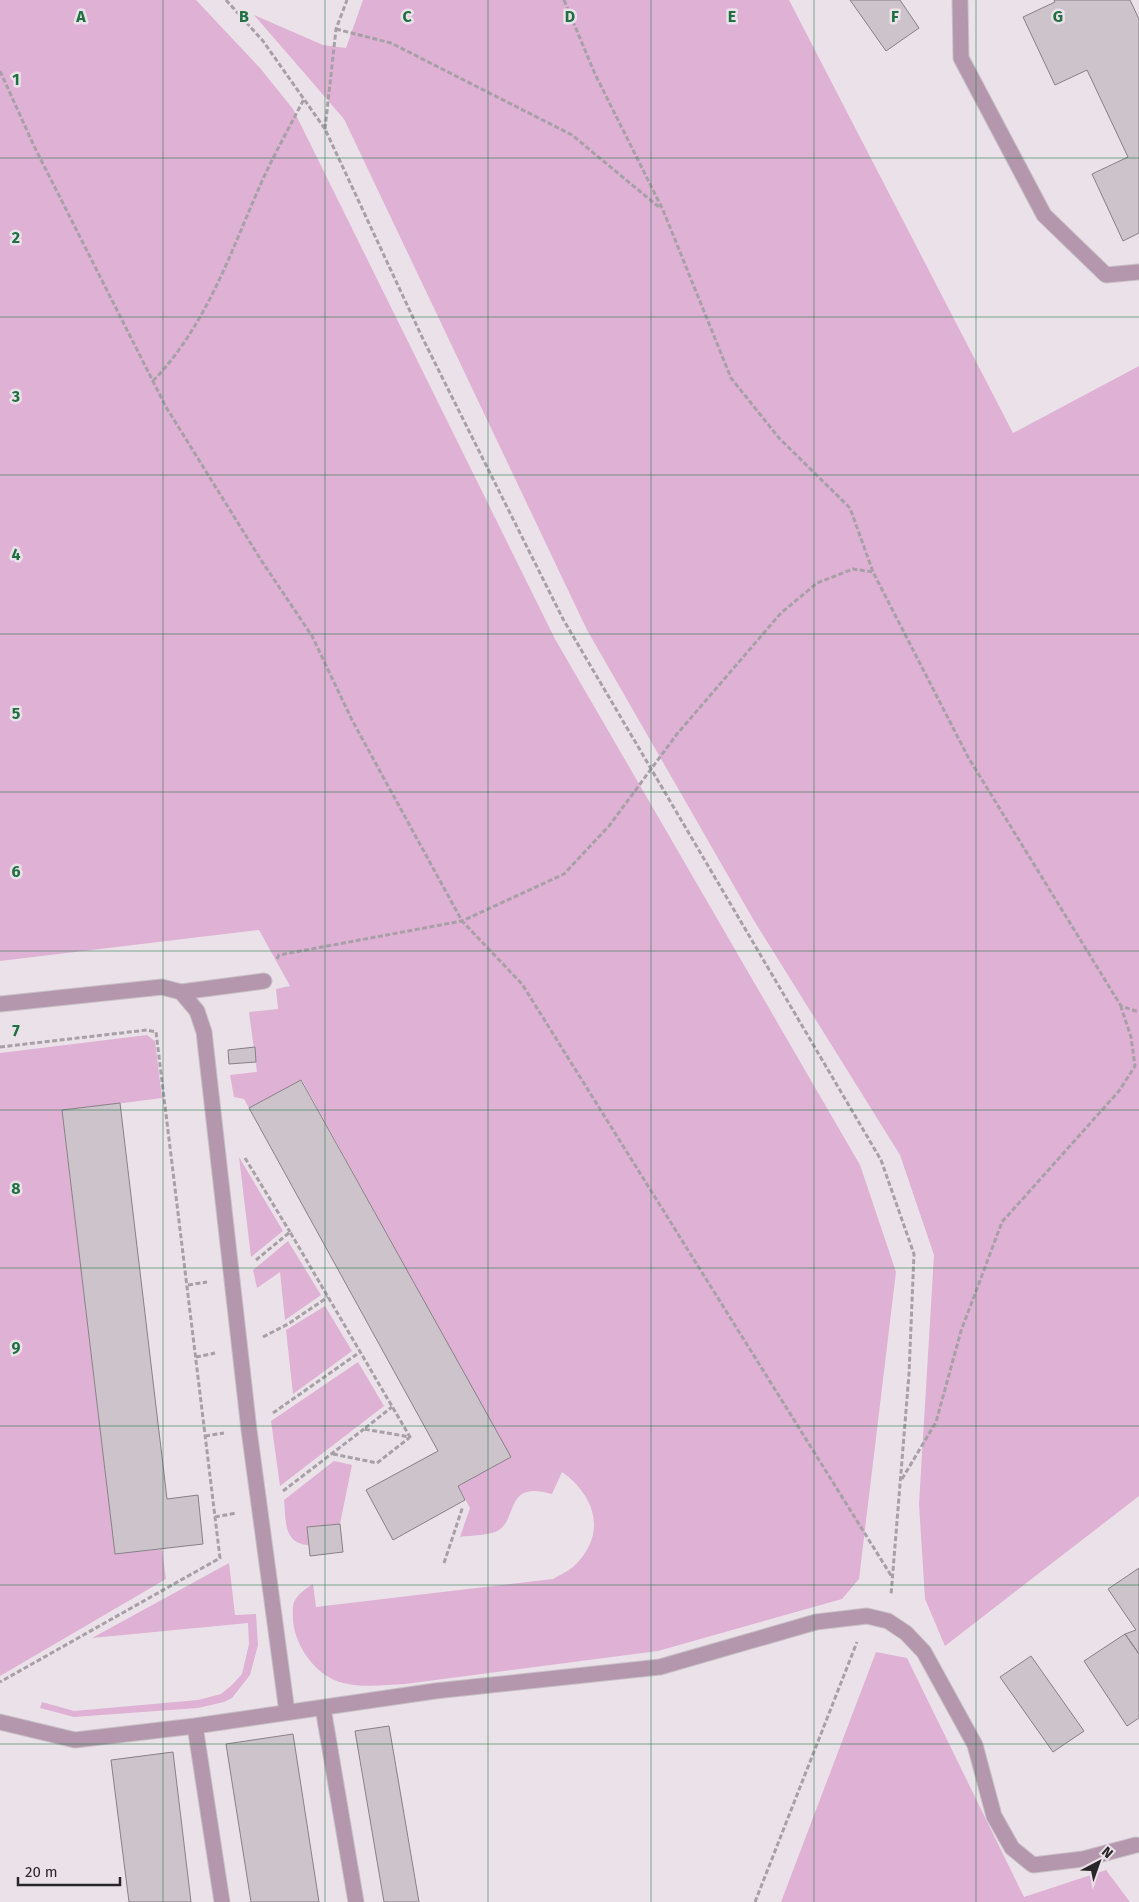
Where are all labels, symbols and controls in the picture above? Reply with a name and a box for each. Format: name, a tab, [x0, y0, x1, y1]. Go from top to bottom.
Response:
text: A	[75, 7, 86, 26]
text: B	[239, 7, 249, 26]
text: C	[402, 7, 412, 26]
text: D	[565, 7, 575, 26]
text: E	[728, 7, 736, 26]
text: F	[891, 7, 899, 26]
text: G	[1053, 7, 1063, 26]
text: 1	[12, 70, 20, 89]
text: 2	[12, 228, 20, 247]
text: 3	[11, 387, 20, 406]
text: 4	[11, 545, 21, 564]
text: 5	[12, 704, 21, 723]
text: 6	[11, 862, 21, 881]
text: 7	[12, 1021, 20, 1040]
text: 8	[11, 1179, 21, 1198]
text: 9	[12, 1338, 21, 1357]
north arrow	[1074, 1837, 1124, 1887]
text: N	[1098, 1843, 1116, 1862]
scale bar	[18, 1854, 120, 1886]
text: 20 m	[25, 1863, 58, 1881]

